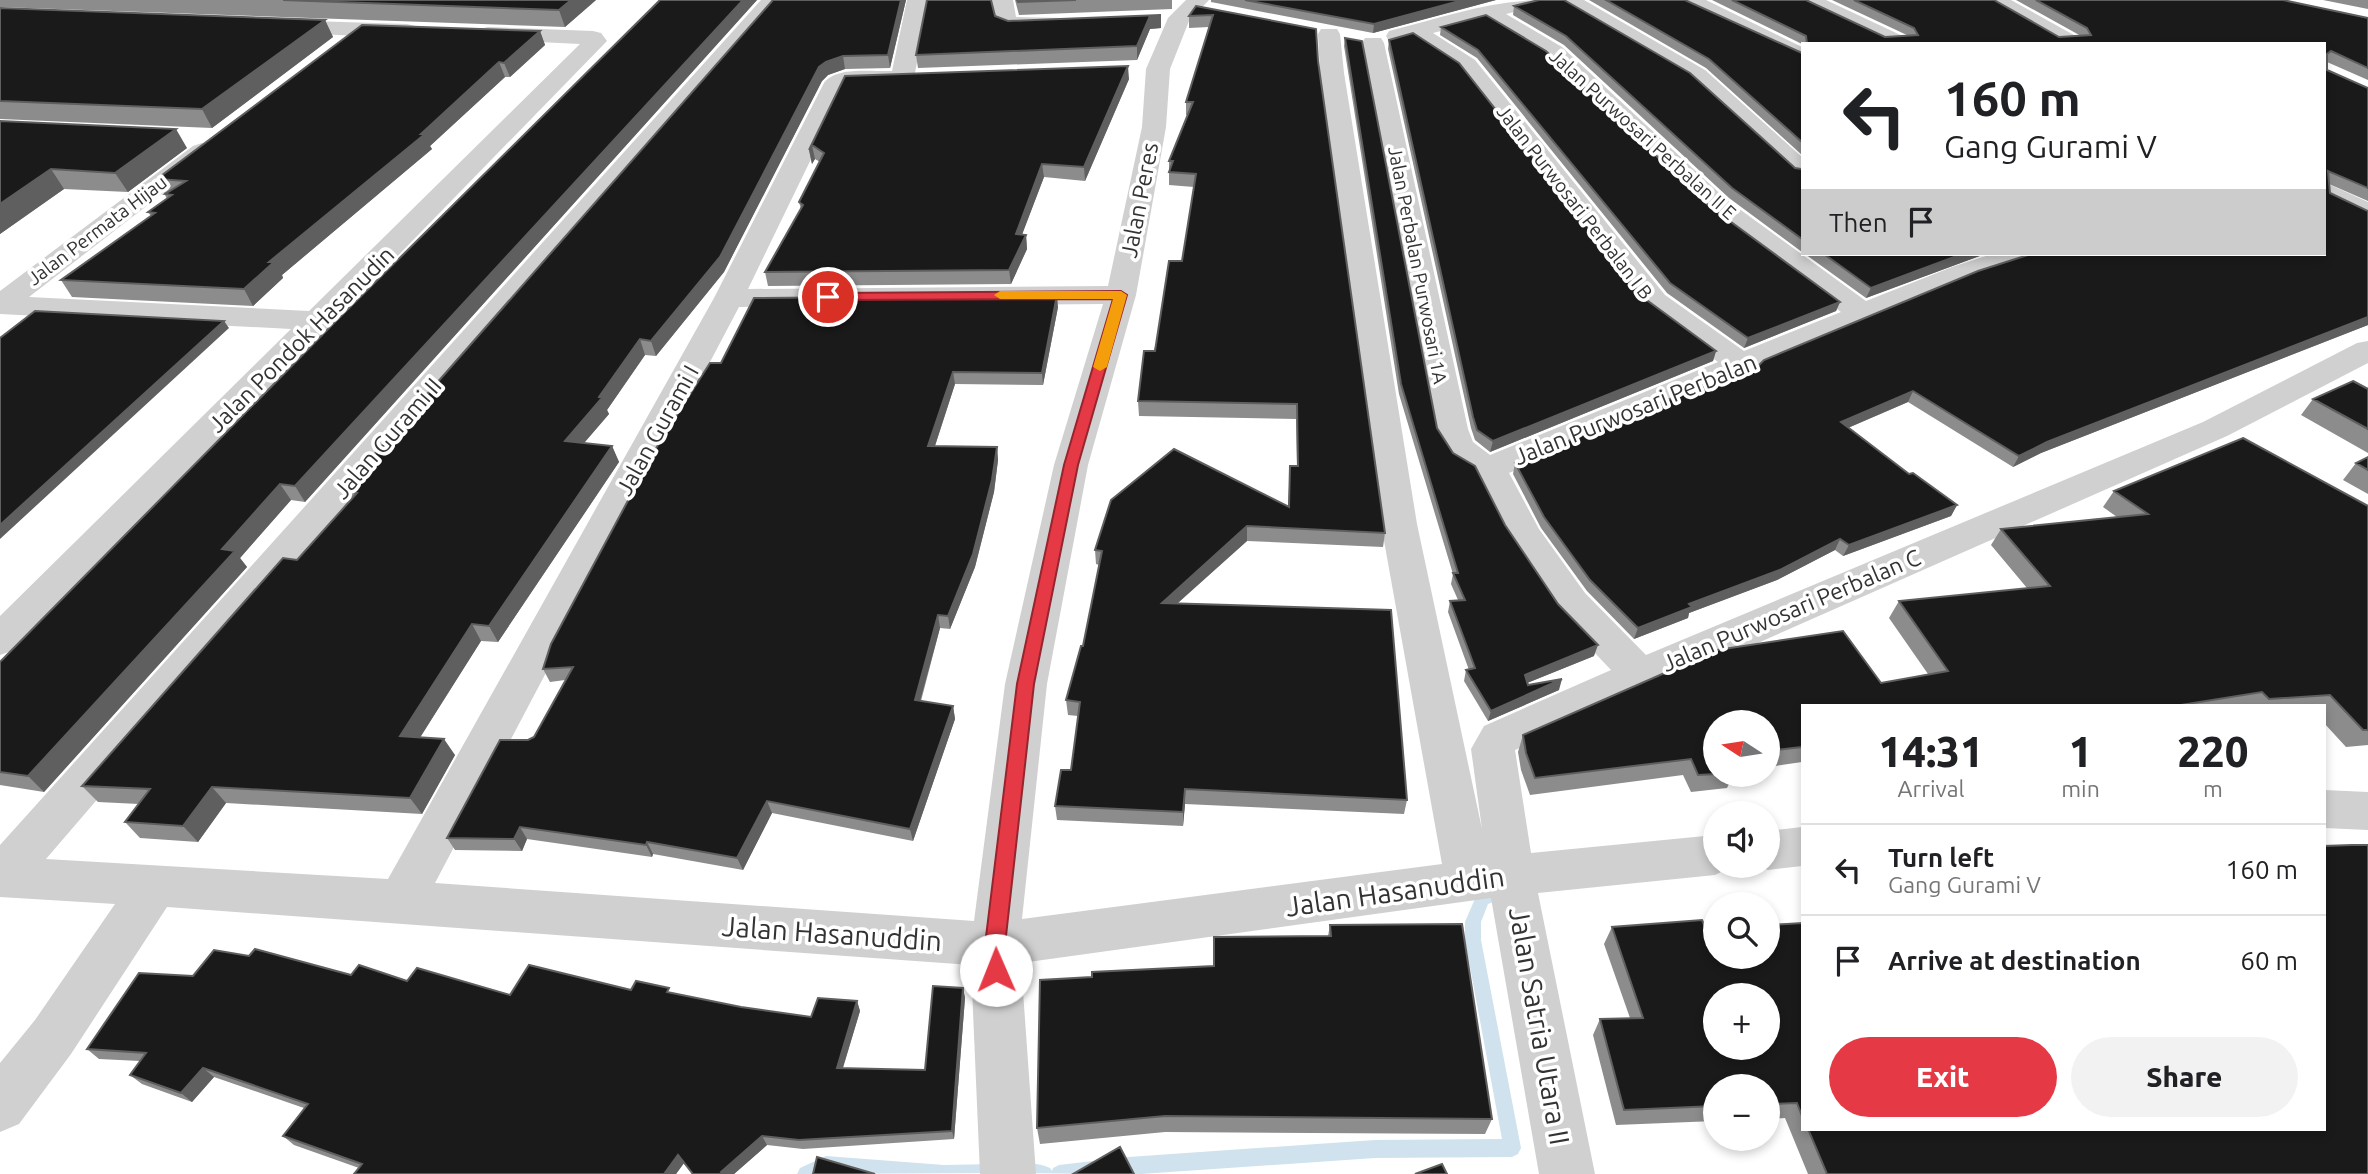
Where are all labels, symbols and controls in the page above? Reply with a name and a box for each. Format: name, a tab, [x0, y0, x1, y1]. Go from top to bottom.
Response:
street label: Jalan Purwosari Perbalan II E	[1545, 44, 1741, 224]
icon: left	[1829, 70, 1920, 161]
text: 160 m	[1944, 70, 2081, 125]
street label: Jalan Purwosari Perbalan I B	[1493, 101, 1657, 303]
text: Gang Gurami V	[1944, 128, 2157, 164]
street label: Jalan Peres	[1116, 140, 1162, 260]
street label: Jalan Perbalan Purwosari 1A	[1384, 144, 1452, 386]
street label: Jalan Permata Hijau	[23, 170, 171, 290]
icon: arrive	[1902, 203, 1940, 241]
text: Then	[1829, 208, 1888, 237]
street label: Jalan Pondok Hasanudin	[203, 241, 399, 437]
pin	[798, 267, 858, 327]
icon: arrive	[809, 278, 847, 316]
street label: Jalan Purwosari Perbalan	[1510, 349, 1760, 469]
street label: Jalan Gurami I	[611, 361, 703, 499]
street label: Jalan Gurami II	[328, 373, 446, 503]
street label: Jalan Purwosari Perbalan C	[1658, 544, 1924, 676]
north arrow	[1703, 710, 1780, 788]
map controls	[1703, 710, 1780, 1151]
text: 14:31	[1879, 728, 1984, 775]
text: 1	[2069, 728, 2092, 775]
text: 220	[2177, 728, 2248, 775]
text: Arrival	[1898, 776, 1965, 801]
text: min	[2061, 776, 2100, 801]
text: m	[2203, 776, 2223, 801]
button: sound	[1703, 801, 1780, 878]
text: Turn left	[1888, 843, 1994, 872]
icon: left	[1829, 851, 1867, 889]
text: 160 m	[2226, 855, 2298, 884]
street label: Jalan Hasanuddin	[1284, 860, 1506, 922]
text: Gang Gurami V	[1888, 872, 2041, 897]
button: search	[1703, 892, 1780, 969]
street label: Jalan Satria Utara II	[1504, 905, 1576, 1147]
street label: Jalan Hasanuddin	[721, 910, 943, 956]
position arrow	[959, 933, 1033, 1007]
icon: arrive	[1829, 942, 1867, 980]
text: Arrive at destination	[1888, 946, 2141, 975]
text: 60 m	[2240, 946, 2298, 975]
button: +	[1703, 983, 1780, 1060]
button: Exit	[1829, 1037, 2057, 1117]
button: Share	[2071, 1037, 2298, 1117]
button: −	[1703, 1074, 1780, 1151]

